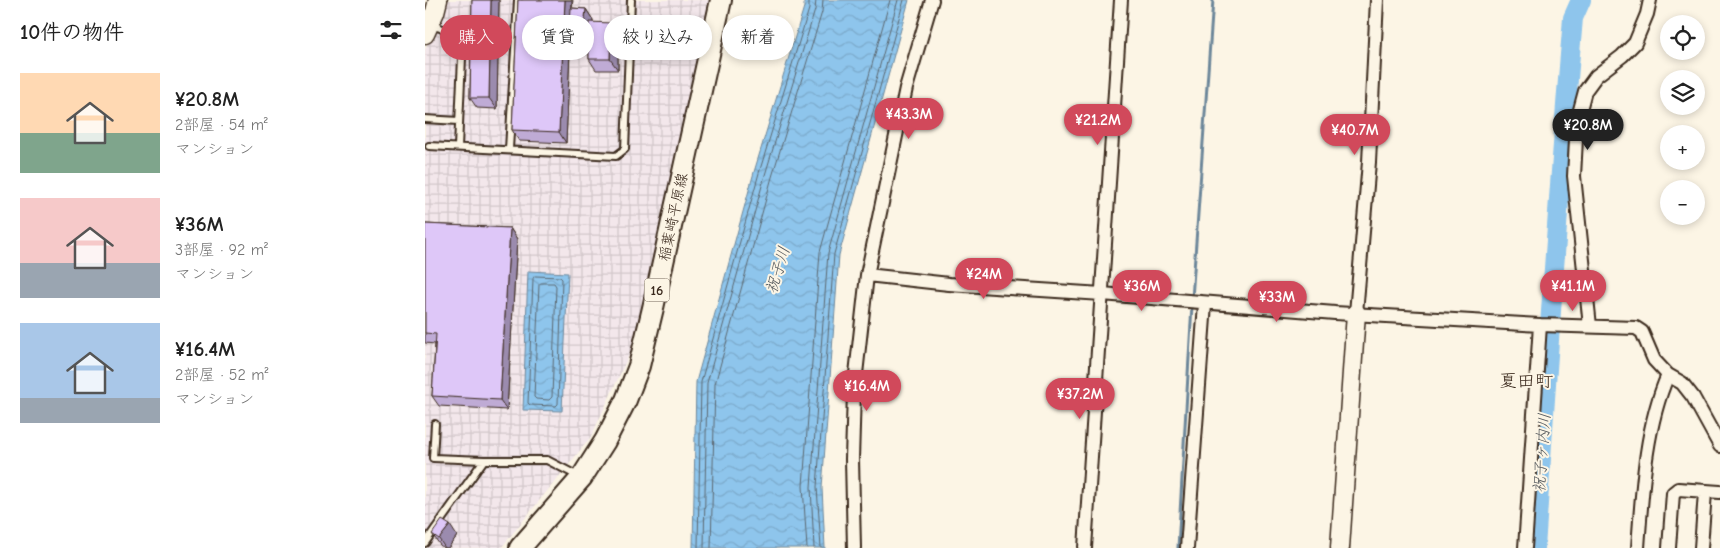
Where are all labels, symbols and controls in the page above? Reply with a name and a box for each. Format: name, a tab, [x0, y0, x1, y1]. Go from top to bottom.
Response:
chip: 購入	[440, 15, 512, 60]
chip: 賃貸	[522, 15, 594, 60]
chip: 絞り込み	[604, 15, 712, 60]
chip: 新着	[722, 15, 794, 60]
map controls	[1660, 15, 1705, 225]
button: locate	[1660, 15, 1705, 60]
icon: filters	[377, 16, 405, 44]
text: 10件の物件	[20, 20, 124, 44]
button: layers	[1660, 70, 1705, 115]
text: ¥20.8M	[175, 87, 239, 111]
icon: home	[60, 93, 120, 153]
pin: ¥43.3M	[868, 98, 950, 140]
pin: ¥21.2M	[1057, 104, 1139, 146]
text: ¥43.3M	[886, 105, 932, 123]
pin: ¥20.8M	[1547, 108, 1629, 151]
text: ¥21.2M	[1075, 111, 1121, 129]
pin: ¥40.7M	[1314, 114, 1396, 156]
text: 2部屋 · 54 m²	[175, 116, 268, 134]
text: ¥20.8M	[1564, 116, 1612, 134]
text: ¥40.7M	[1331, 121, 1379, 139]
button: +	[1660, 125, 1705, 170]
text: マンション	[175, 140, 254, 158]
street label: 稲葉崎平原線	[655, 171, 691, 263]
button: −	[1660, 180, 1705, 225]
text: ¥36M	[175, 212, 224, 236]
icon: home	[60, 218, 120, 278]
text: 3部屋 · 92 m²	[175, 241, 268, 259]
water label: 祝子川	[762, 244, 794, 296]
pin: ¥24M	[954, 258, 1014, 300]
text: マンション	[175, 265, 254, 283]
text: ¥24M	[966, 265, 1002, 283]
pin: ¥36M	[1112, 270, 1172, 312]
pin: ¥41.1M	[1532, 270, 1614, 312]
text: ¥36M	[1123, 277, 1161, 295]
text: ¥41.1M	[1551, 277, 1595, 295]
road number: 16	[645, 278, 669, 302]
pin: ¥33M	[1247, 280, 1307, 323]
text: ¥33M	[1259, 288, 1295, 306]
text: ¥16.4M	[175, 337, 235, 361]
icon: home	[60, 343, 120, 403]
text: 2部屋 · 52 m²	[175, 366, 268, 384]
pin: ¥16.4M	[826, 370, 908, 412]
district label: 夏田町	[1499, 371, 1553, 392]
text: ¥16.4M	[844, 377, 890, 395]
pin: ¥37.2M	[1039, 378, 1121, 420]
text: ¥37.2M	[1057, 385, 1103, 403]
text: マンション	[175, 390, 254, 408]
water label: 祝子ヶ内川	[1530, 412, 1554, 494]

